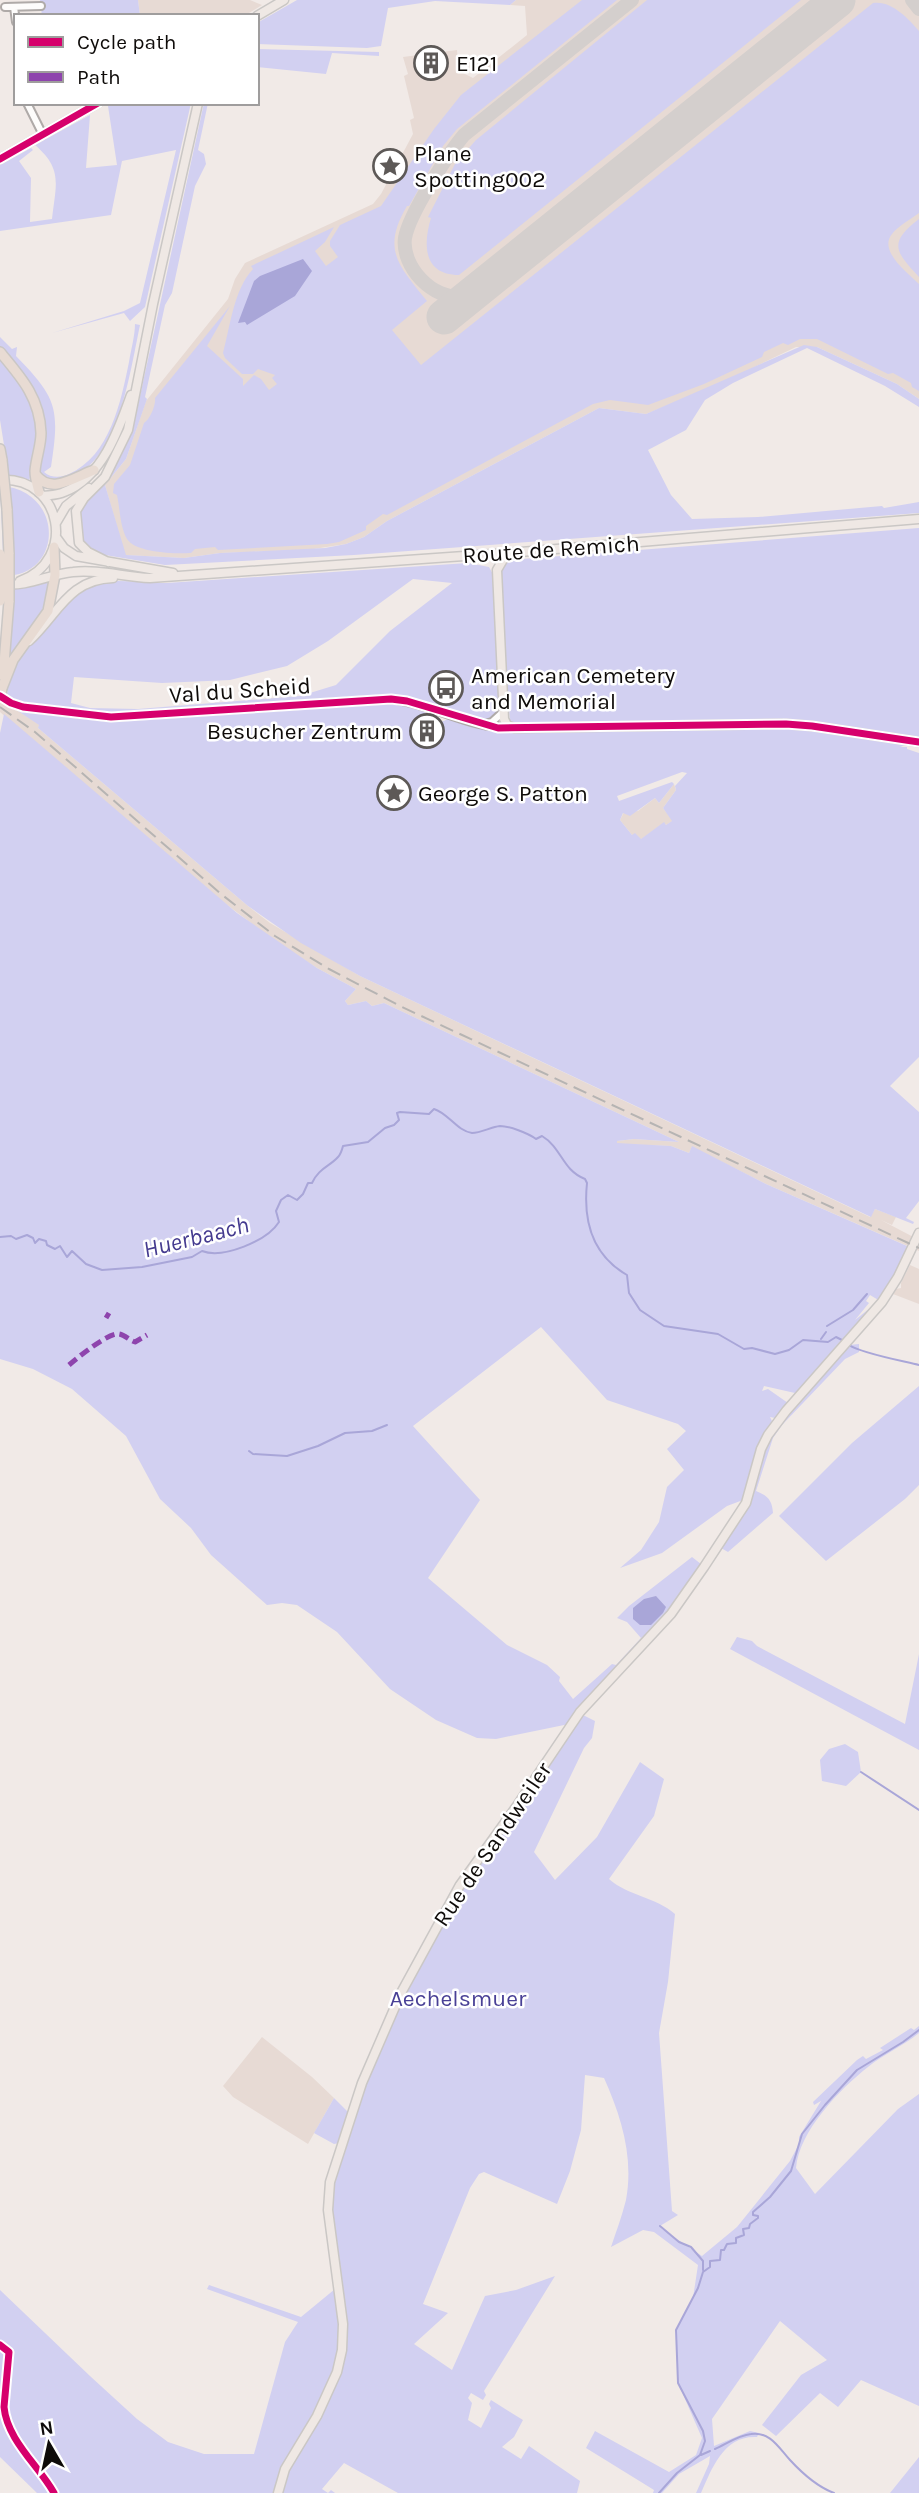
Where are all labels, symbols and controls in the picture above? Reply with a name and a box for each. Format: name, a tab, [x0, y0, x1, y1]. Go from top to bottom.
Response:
legend	[14, 14, 259, 105]
text: Cycle path	[77, 30, 177, 54]
building icon: E121	[412, 44, 450, 82]
place label: E121	[456, 50, 497, 77]
text: Path	[77, 65, 121, 89]
place label: Plane Spotting002	[414, 140, 546, 193]
place icon: Plane Spotting002	[371, 147, 409, 185]
street label: Route de Remich	[462, 530, 640, 569]
place label: American Cemetery and Memorial	[471, 662, 676, 715]
bus stop icon: American Cemetery and Memorial	[427, 669, 465, 707]
street label: Val du Scheid	[168, 672, 312, 709]
building icon: Besucher Zentrum	[408, 712, 446, 750]
place label: Besucher Zentrum	[207, 718, 402, 745]
place icon: George S. Patton	[375, 774, 413, 812]
place label: George S. Patton	[418, 780, 588, 807]
water label: Huerbaach	[140, 1210, 252, 1264]
street label: Rue de Sandweiler	[427, 1757, 558, 1931]
park label: Aechelsmuer	[390, 1985, 527, 2012]
north arrow	[14, 2409, 84, 2479]
text: N	[38, 2416, 55, 2440]

